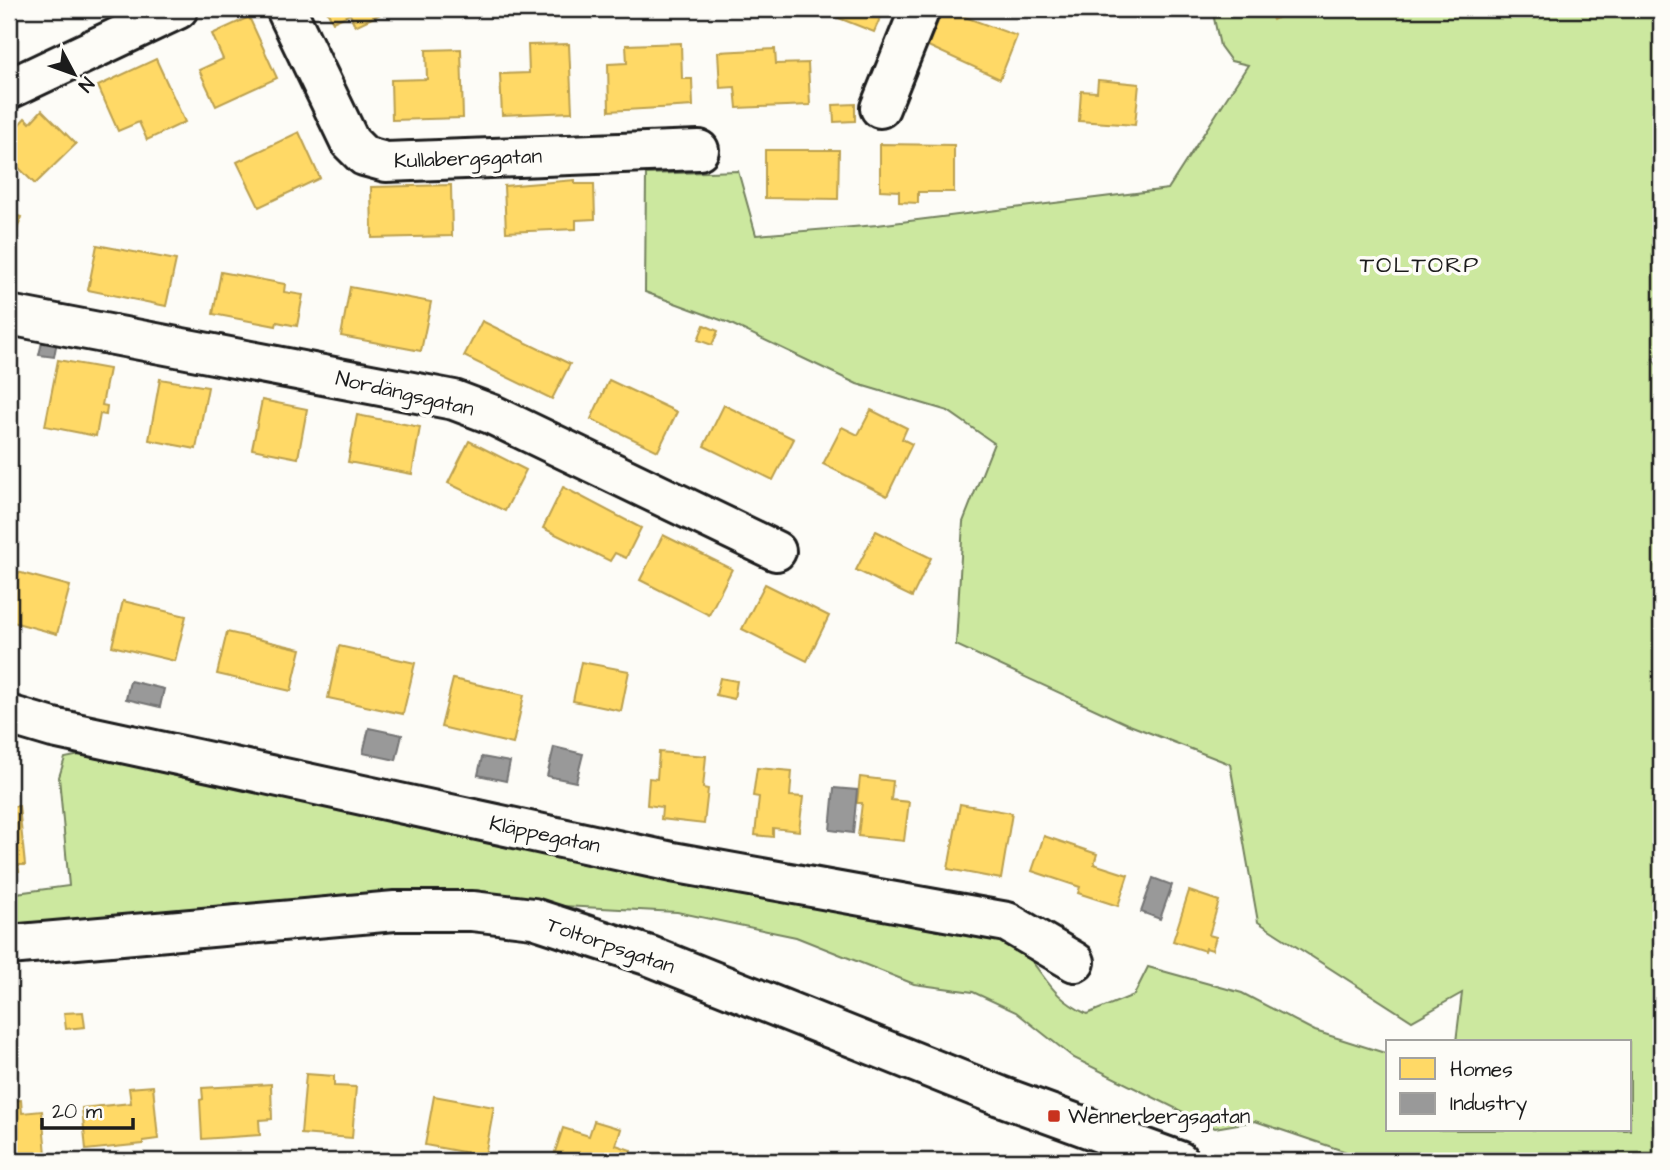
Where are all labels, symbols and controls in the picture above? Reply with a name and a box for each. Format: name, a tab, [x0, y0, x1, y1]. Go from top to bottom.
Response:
north arrow	[38, 38, 108, 108]
text: N	[72, 71, 100, 98]
street label: Kullabergsgatan	[394, 141, 543, 178]
district label: TOLTORP	[1360, 249, 1480, 281]
street label: Nordängsgatan	[332, 363, 477, 425]
street label: Kläppegatan	[486, 809, 603, 862]
street label: Toltorpsgatan	[542, 910, 679, 983]
legend	[1386, 1040, 1632, 1132]
text: Homes	[1450, 1055, 1513, 1084]
scale bar	[42, 1086, 133, 1130]
text: Industry	[1450, 1089, 1528, 1120]
text: 20 m	[52, 1097, 103, 1126]
place label: Wennerbergsgatan	[1068, 1102, 1250, 1133]
marker: Wennerbergsgatan	[1046, 1108, 1062, 1124]

